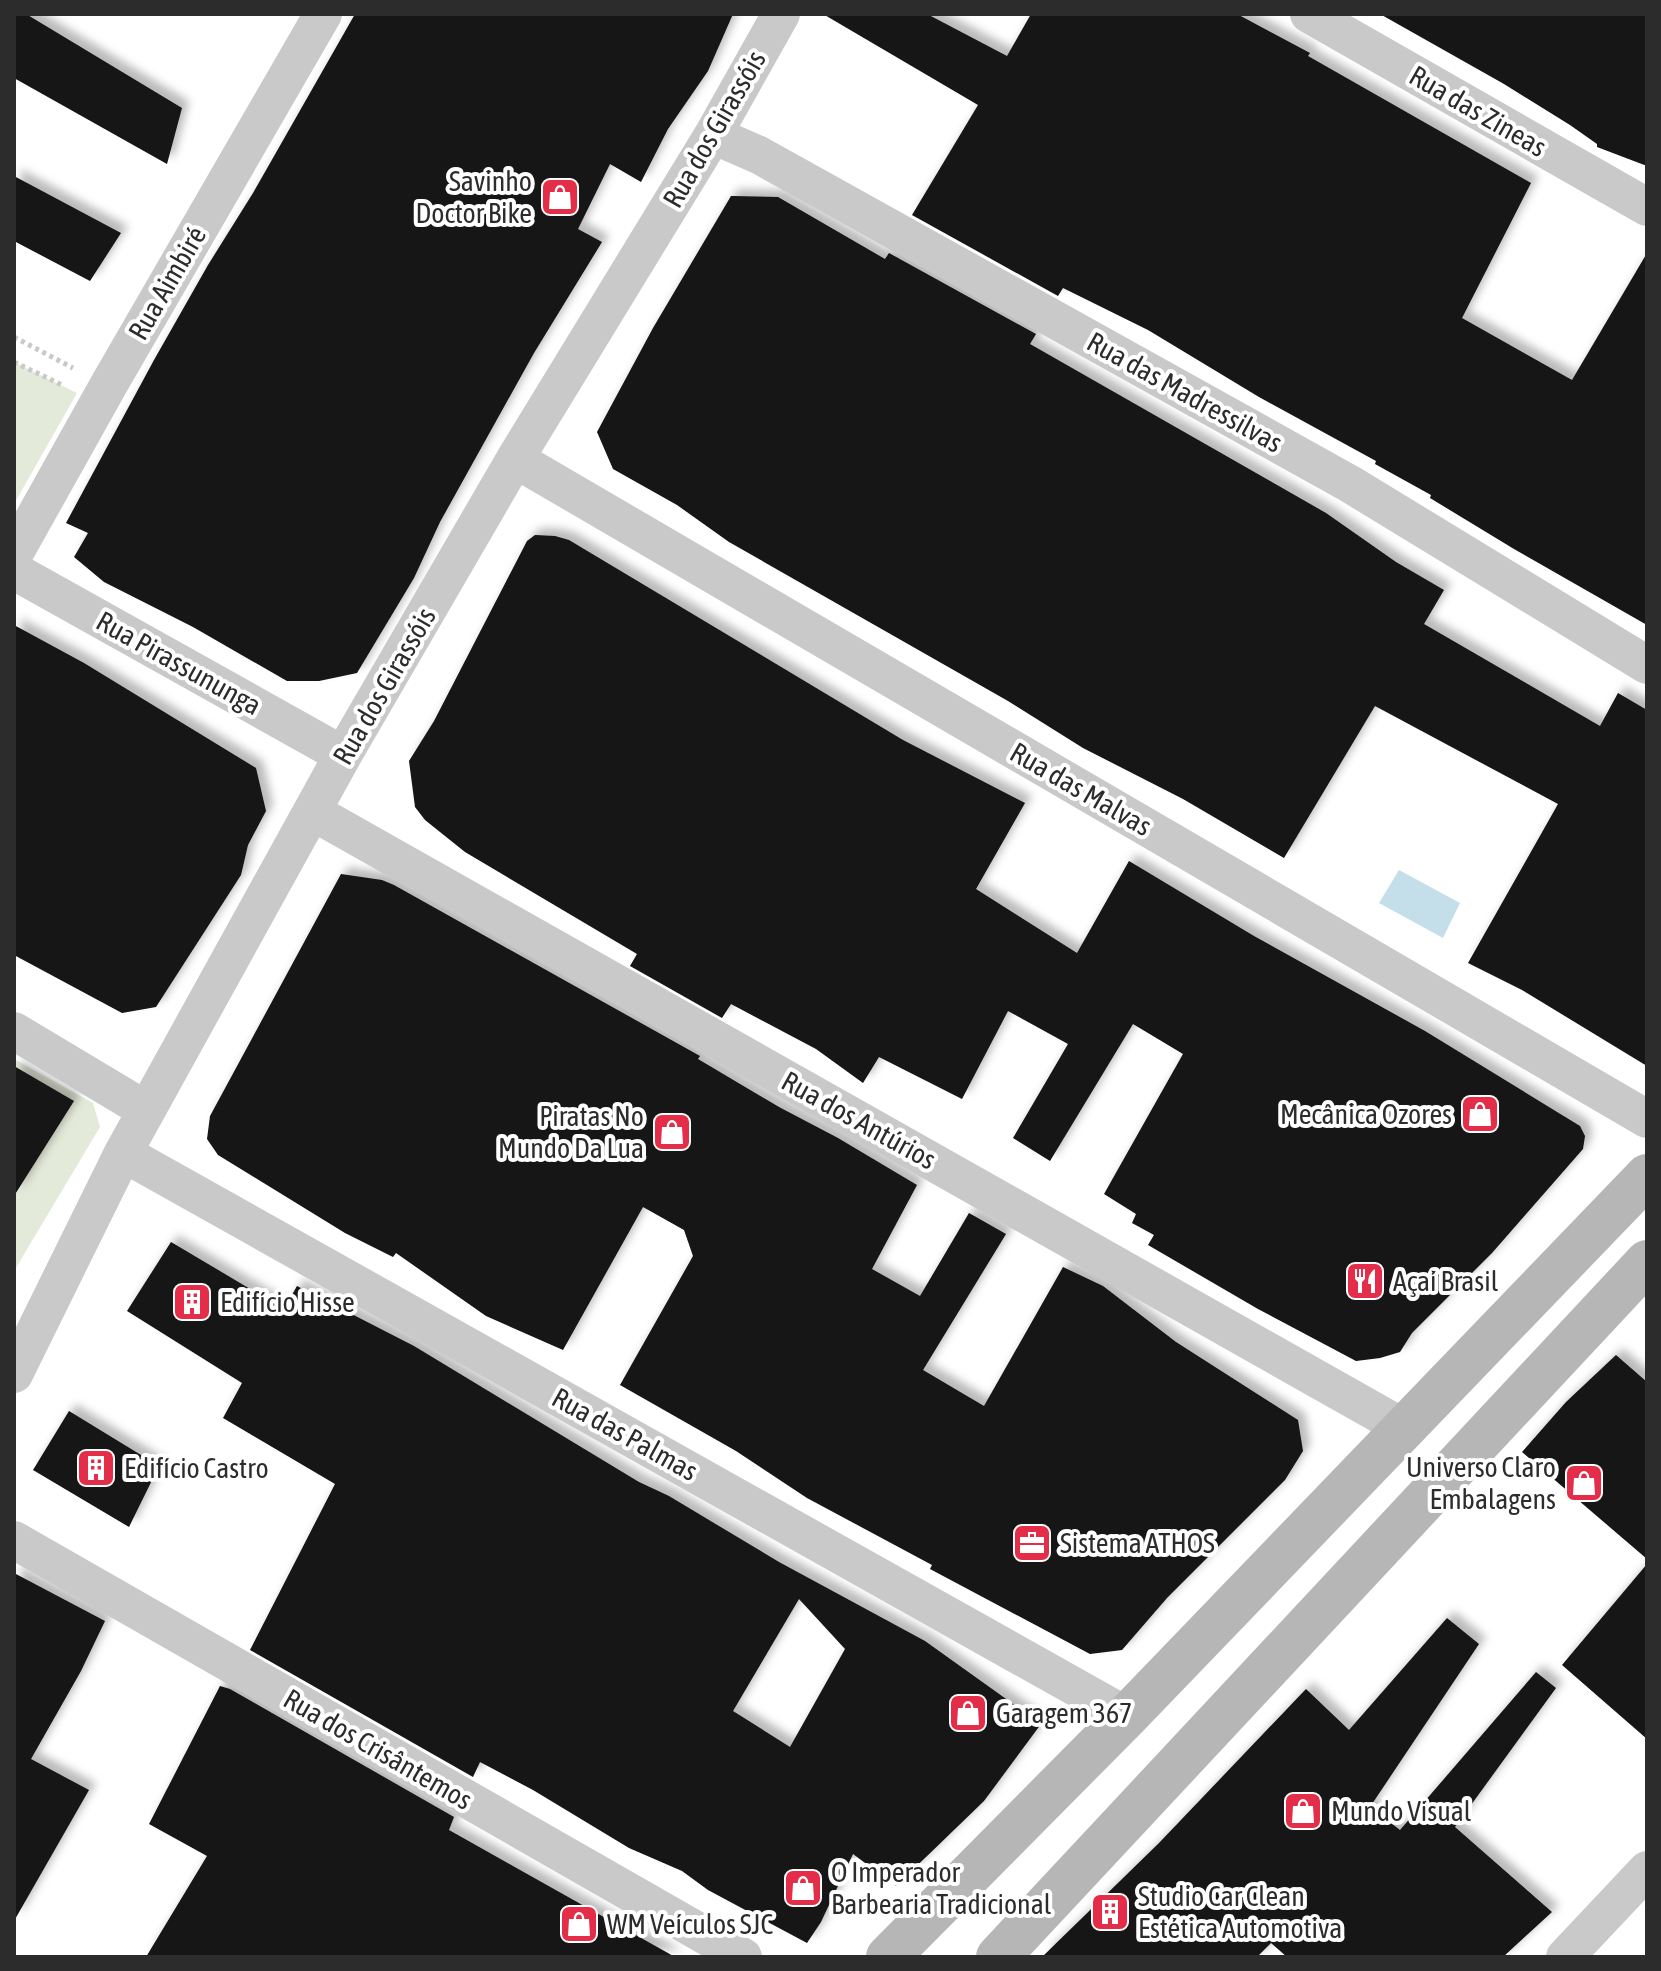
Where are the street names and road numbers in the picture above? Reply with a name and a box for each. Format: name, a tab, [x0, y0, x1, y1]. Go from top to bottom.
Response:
street label: Rua dos Girassóis	[656, 45, 772, 213]
street label: Rua das Zineas	[1404, 59, 1552, 163]
street label: Rua Aimbiré	[122, 221, 212, 345]
street label: Rua das Madressilvas	[1082, 325, 1288, 459]
street label: Rua dos Girassóis	[326, 602, 442, 770]
street label: Rua Pirassununga	[91, 605, 267, 721]
street label: Rua das Malvas	[1005, 736, 1157, 842]
street label: Rua dos Antúrios	[776, 1065, 942, 1175]
street label: Rua das Palmas	[547, 1381, 703, 1487]
street label: Rua dos Crisântemos	[278, 1682, 478, 1816]

